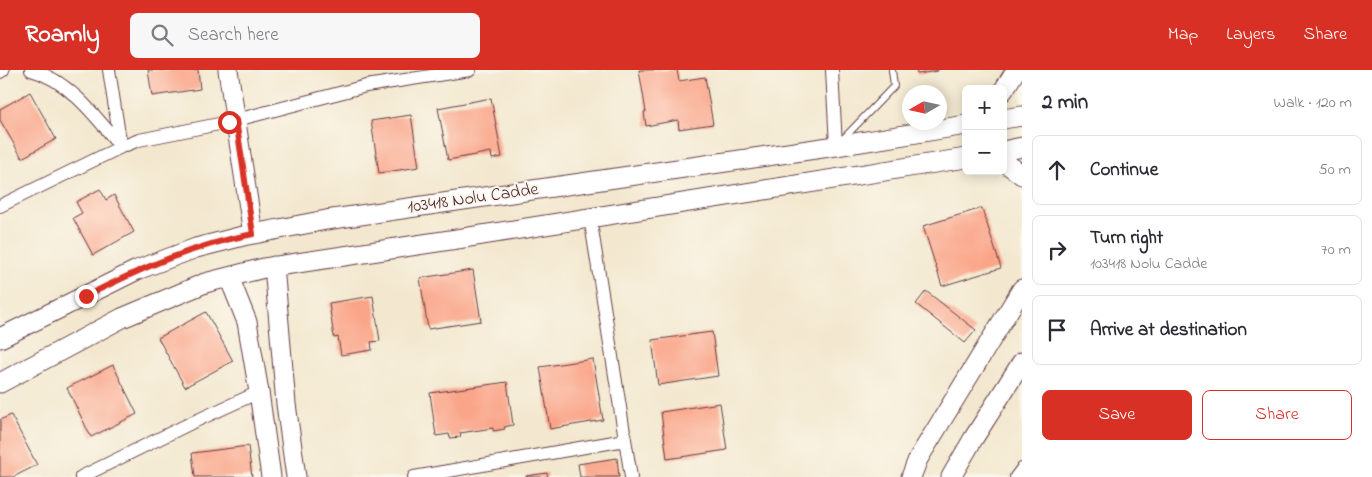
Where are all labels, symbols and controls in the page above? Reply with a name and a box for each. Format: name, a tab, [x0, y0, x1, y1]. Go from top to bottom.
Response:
search box	[130, 13, 480, 58]
text: Roamly	[25, 18, 100, 53]
icon: search	[148, 21, 176, 49]
text: Search here	[188, 22, 279, 49]
text: Map	[1168, 22, 1198, 48]
text: Layers	[1226, 22, 1276, 48]
text: Share	[1304, 22, 1347, 48]
north arrow	[902, 85, 947, 130]
map controls	[962, 85, 1007, 175]
button: +	[962, 85, 1007, 130]
text: 2 min	[1042, 88, 1088, 118]
text: Walk · 120 m	[1273, 91, 1352, 115]
route start	[218, 111, 241, 134]
button: −	[962, 130, 1007, 175]
icon: ahead	[1043, 156, 1071, 184]
text: Continue	[1090, 157, 1158, 184]
text: 50 m	[1319, 158, 1351, 182]
street label: 103418 Nolu Cadde	[406, 177, 541, 221]
text: Turn right	[1090, 225, 1163, 252]
icon: right	[1043, 236, 1071, 264]
text: 70 m	[1321, 238, 1351, 262]
text: 103418 Nolu Cadde	[1090, 252, 1207, 276]
route end	[75, 285, 98, 308]
icon: arrive	[1043, 316, 1071, 344]
text: Arrive at destination	[1090, 317, 1247, 344]
button: Save	[1042, 390, 1192, 440]
button: Share	[1202, 390, 1352, 440]

